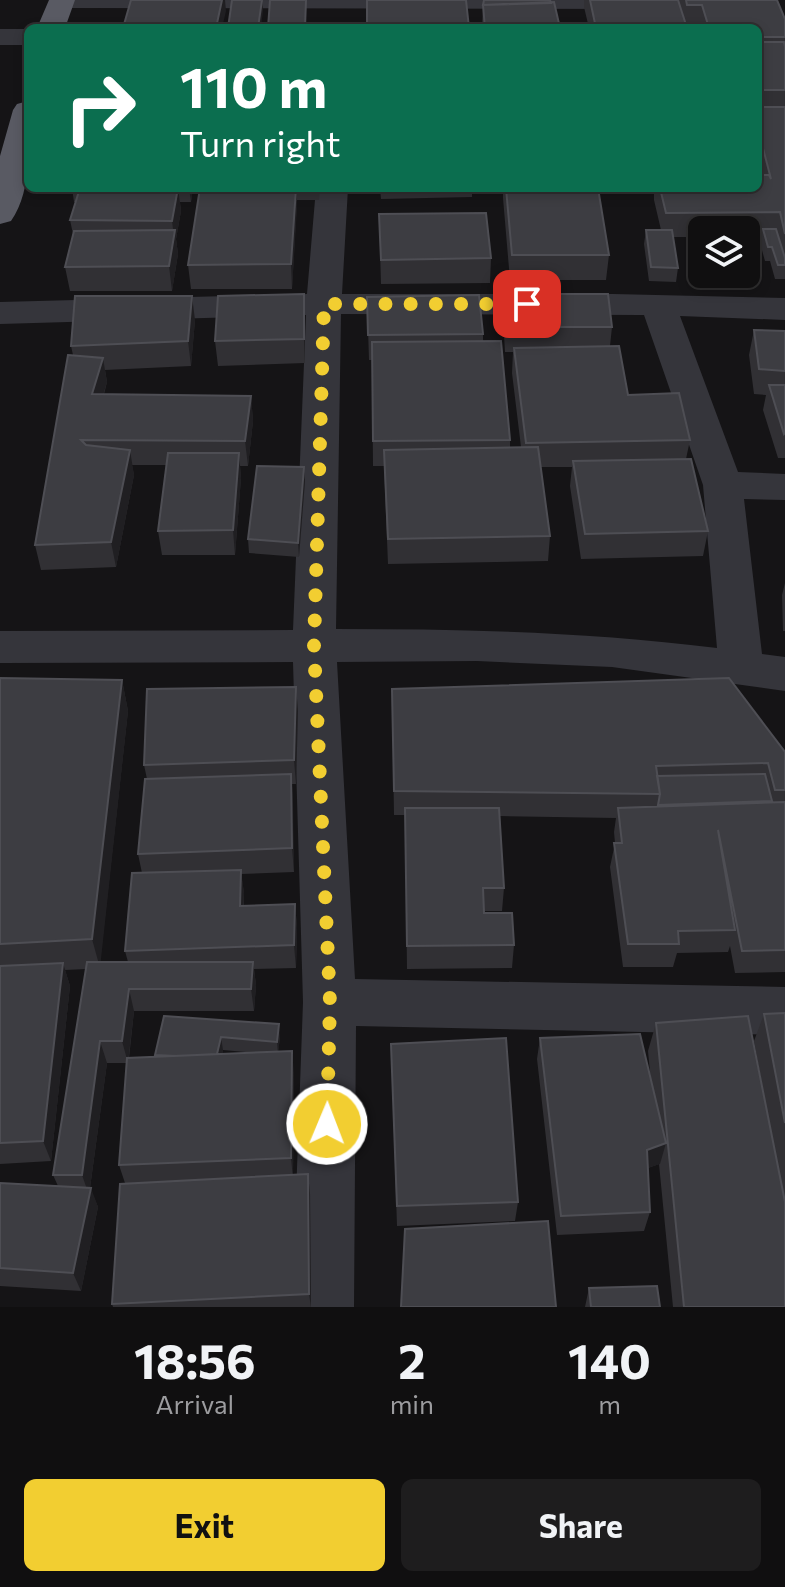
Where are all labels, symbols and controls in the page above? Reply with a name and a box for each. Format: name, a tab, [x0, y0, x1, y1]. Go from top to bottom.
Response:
text: 110 m	[180, 51, 327, 120]
icon: right	[48, 56, 152, 160]
text: Turn right	[180, 120, 341, 164]
map controls	[688, 216, 760, 288]
button: layers	[688, 216, 760, 288]
pin	[493, 270, 561, 338]
icon: arrive	[505, 282, 549, 326]
position arrow	[285, 1082, 369, 1166]
text: 18:56	[134, 1330, 256, 1389]
text: 2	[398, 1330, 425, 1389]
text: 140	[568, 1330, 651, 1389]
text: Arrival	[156, 1388, 234, 1419]
text: min	[390, 1388, 434, 1419]
text: m	[598, 1388, 621, 1419]
button: Exit	[24, 1479, 385, 1571]
button: Share	[401, 1479, 761, 1571]

